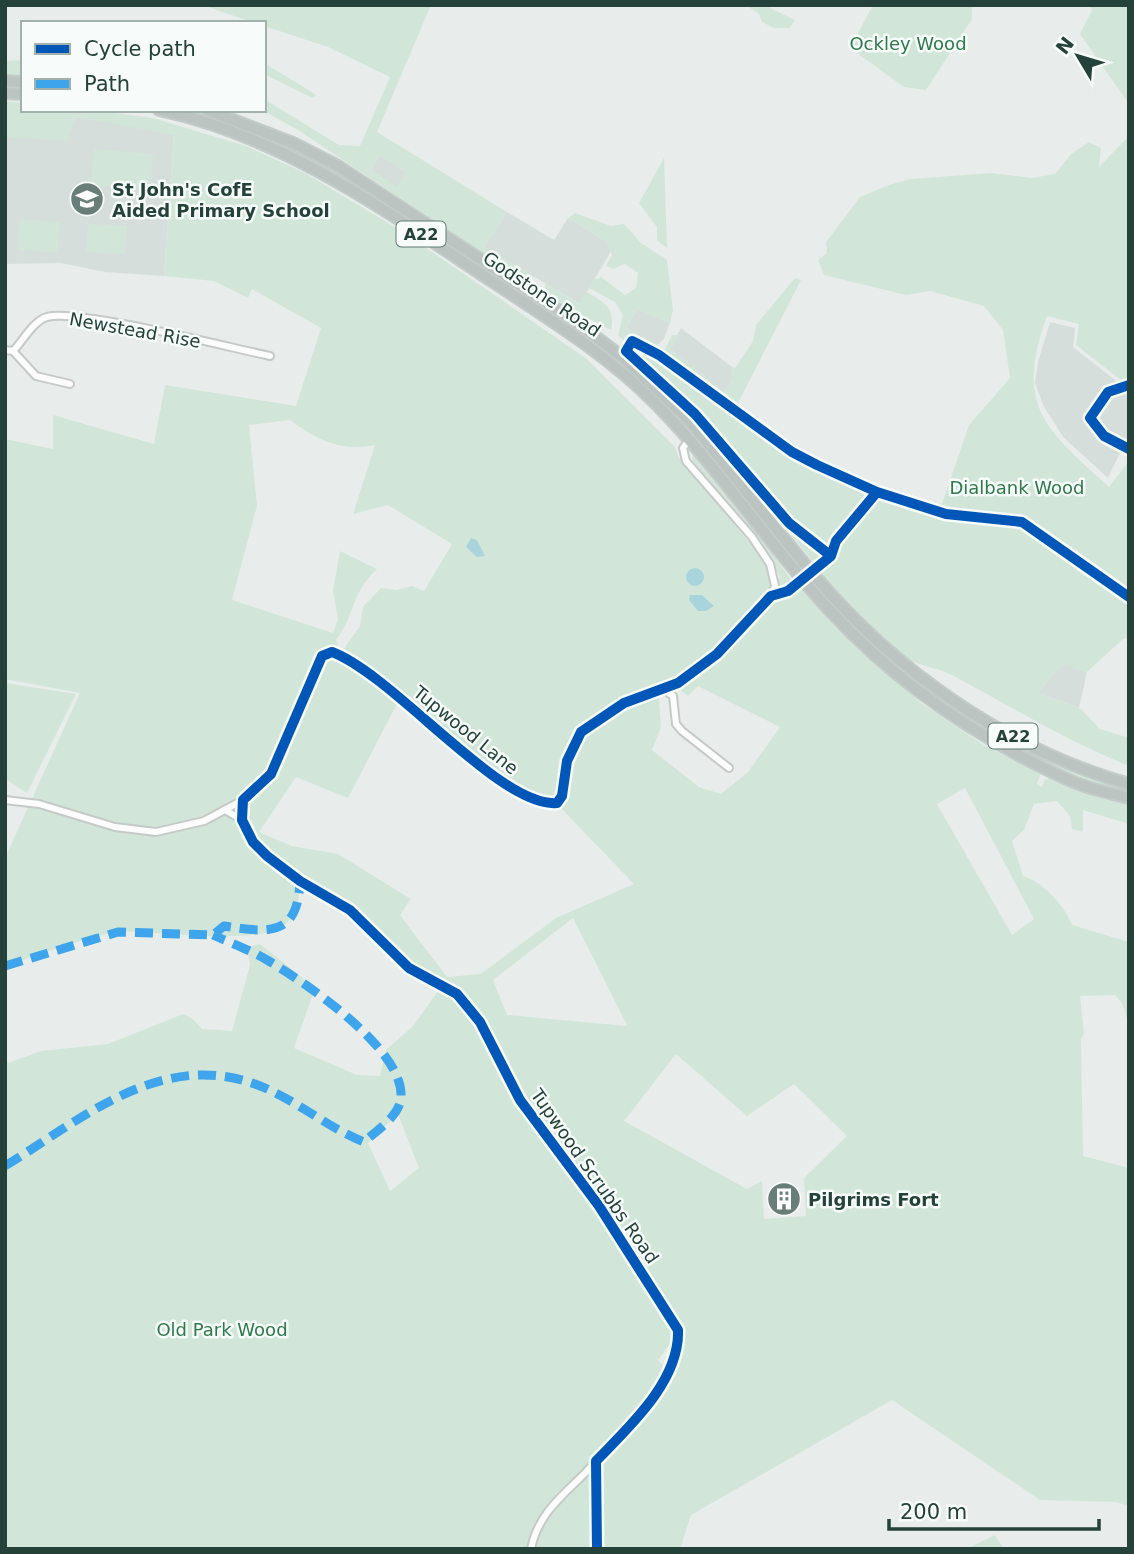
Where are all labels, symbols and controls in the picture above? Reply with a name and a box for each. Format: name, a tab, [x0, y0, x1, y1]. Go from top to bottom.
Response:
legend	[21, 21, 266, 112]
north arrow	[1043, 21, 1113, 91]
text: N	[1051, 32, 1078, 59]
park label: Ockley Wood	[849, 33, 967, 54]
text: Cycle path	[84, 37, 196, 61]
text: Path	[84, 72, 130, 96]
place label: St John's CofE Aided Primary School	[112, 179, 330, 221]
school or university icon: St John's CofE Aided Primary School	[68, 180, 106, 218]
road number: A22	[396, 222, 446, 246]
street label: Godstone Road	[479, 247, 605, 341]
street label: Newstead Rise	[68, 308, 202, 352]
park label: Dialbank Wood	[949, 477, 1085, 498]
street label: Tupwood Lane	[409, 681, 523, 779]
road number: A22	[988, 723, 1038, 748]
street label: Tupwood Scrubbs Road	[526, 1084, 663, 1267]
building icon: Pilgrims Fort	[765, 1180, 803, 1218]
place label: Pilgrims Fort	[808, 1189, 939, 1210]
park label: Old Park Wood	[156, 1319, 288, 1340]
scale bar	[889, 1488, 1099, 1532]
text: 200 m	[900, 1500, 967, 1524]

